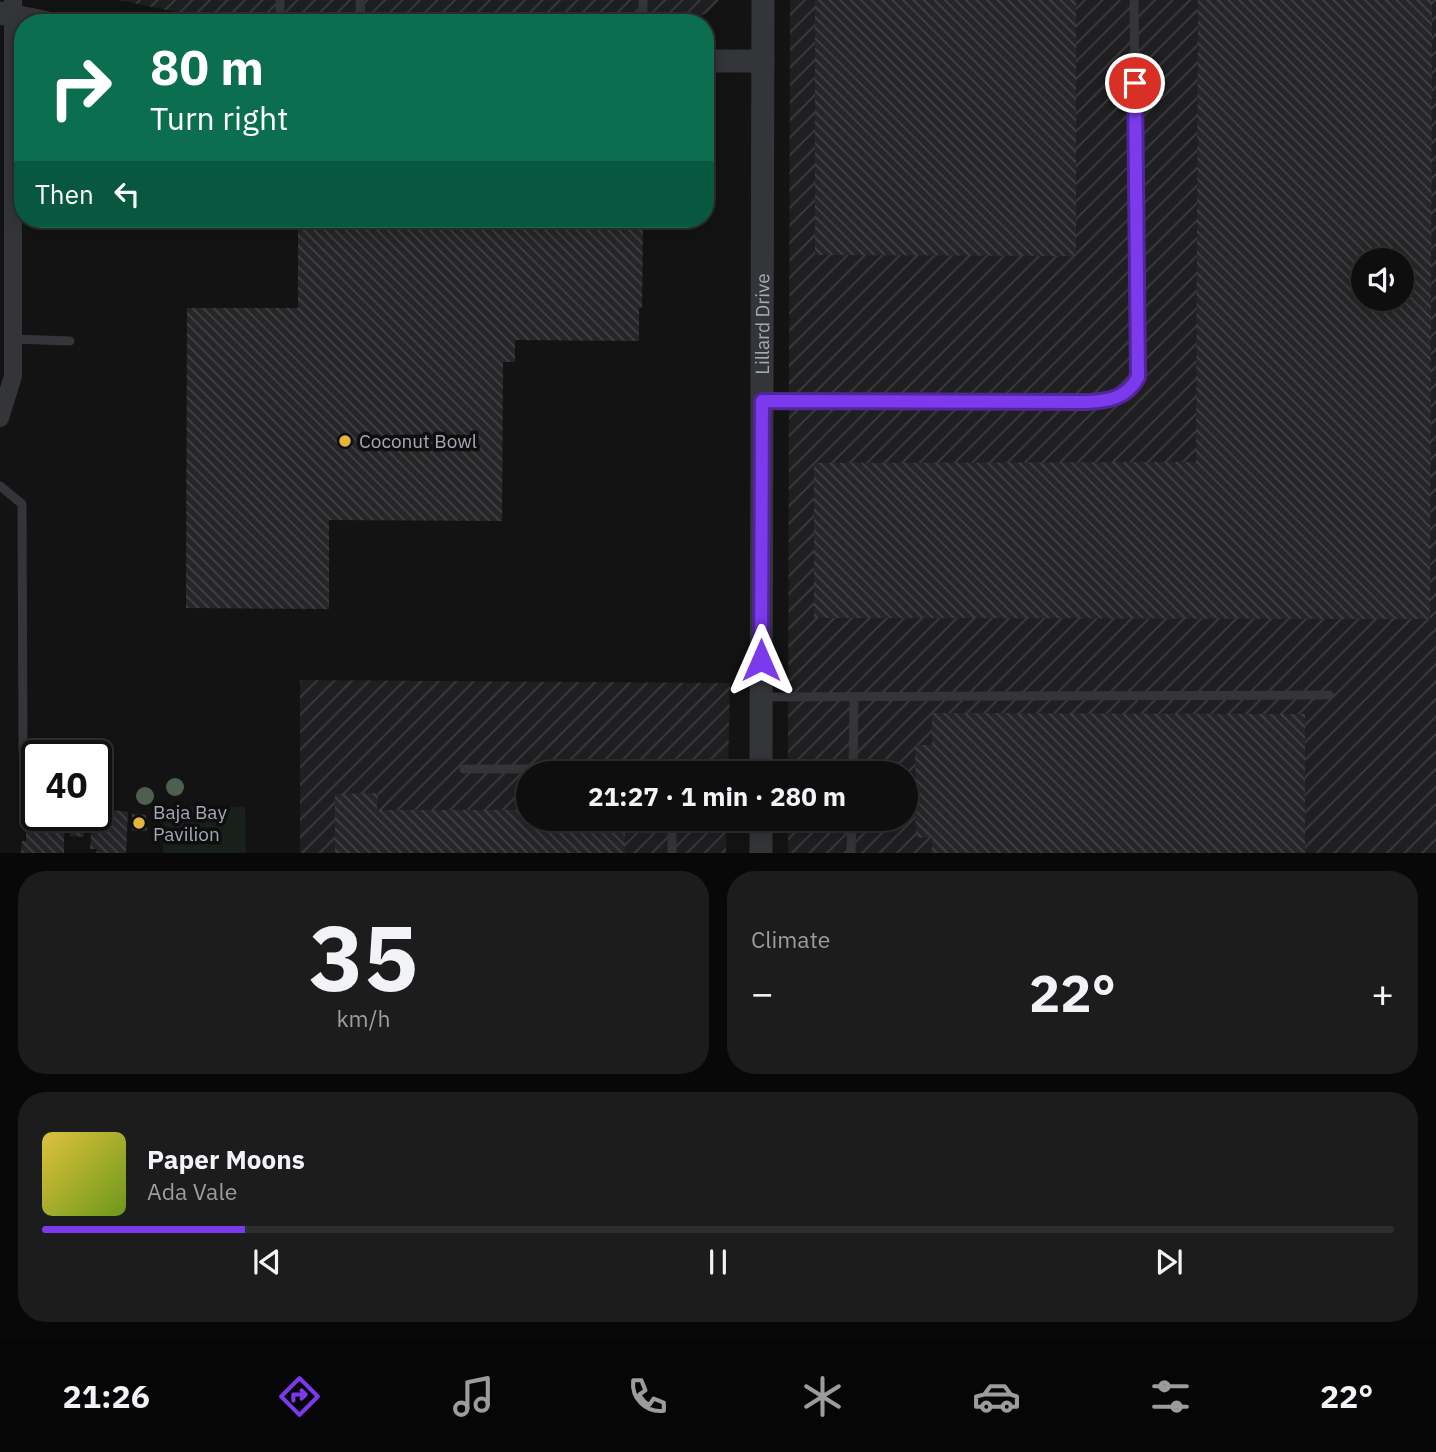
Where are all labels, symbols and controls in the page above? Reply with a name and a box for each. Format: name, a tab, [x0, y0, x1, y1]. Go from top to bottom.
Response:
text: 80 m	[150, 35, 264, 98]
icon: right	[35, 42, 126, 133]
pin	[1105, 53, 1165, 113]
icon: arrive	[1116, 64, 1154, 102]
text: Turn right	[150, 97, 288, 139]
icon: left	[108, 175, 146, 213]
text: Then	[35, 177, 94, 211]
map controls	[1351, 248, 1414, 311]
button: sound	[1351, 248, 1414, 311]
street label: Lillard Drive	[750, 273, 774, 375]
place label: Coconut Bowl	[359, 429, 477, 453]
marker: Coconut Bowl	[337, 433, 353, 449]
position arrow	[724, 623, 798, 697]
speed limit sign: 40	[21, 740, 112, 831]
text: 21:27 · 1 min · 280 m	[588, 779, 846, 813]
place label: Baja Bay Pavilion	[153, 800, 227, 846]
marker: Baja Bay Pavilion	[131, 815, 147, 831]
text: 35	[309, 898, 418, 1016]
text: Climate	[751, 924, 830, 954]
text: 22°	[1029, 959, 1116, 1026]
text: −	[751, 968, 774, 1017]
text: +	[1371, 968, 1394, 1017]
text: km/h	[336, 1003, 391, 1033]
text: Paper Moons	[147, 1142, 305, 1176]
text: Ada Vale	[147, 1176, 237, 1206]
icon: previous	[248, 1243, 286, 1281]
icon: pause	[699, 1243, 737, 1281]
icon: next	[1150, 1243, 1188, 1281]
icon: directions	[275, 1372, 324, 1421]
icon: music	[449, 1372, 498, 1421]
icon: phone	[623, 1372, 672, 1421]
icon: climate	[798, 1372, 847, 1421]
icon: car	[972, 1372, 1021, 1421]
icon: filters	[1146, 1372, 1195, 1421]
text: 21:26	[63, 1375, 150, 1417]
text: 22°	[1320, 1375, 1373, 1417]

